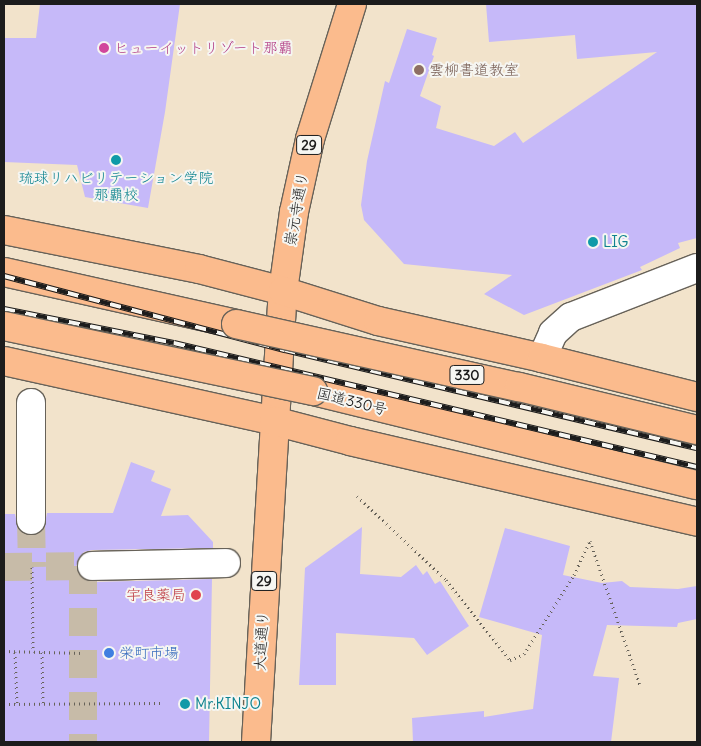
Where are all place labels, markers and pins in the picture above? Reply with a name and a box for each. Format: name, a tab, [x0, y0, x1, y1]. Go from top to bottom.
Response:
place label: ヒューイットリゾート那覇	[114, 39, 293, 57]
marker: ヒューイットリゾート那覇	[98, 42, 110, 54]
place label: 雲柳書道教室	[429, 61, 519, 79]
marker: 雲柳書道教室	[413, 64, 425, 76]
marker: 琉球リハビリテーション学院 那覇校	[110, 154, 122, 166]
place label: 琉球リハビリテーション学院 那覇校	[19, 168, 213, 203]
place label: LIG	[603, 233, 628, 251]
marker: LIG	[587, 236, 599, 248]
place label: 宇良薬局	[126, 586, 186, 604]
marker: 宇良薬局	[190, 589, 202, 601]
place label: 栄町市場	[119, 644, 179, 662]
marker: 栄町市場	[103, 647, 115, 659]
place label: Mr.KINJO	[195, 695, 261, 713]
marker: Mr.KINJO	[179, 698, 191, 710]

